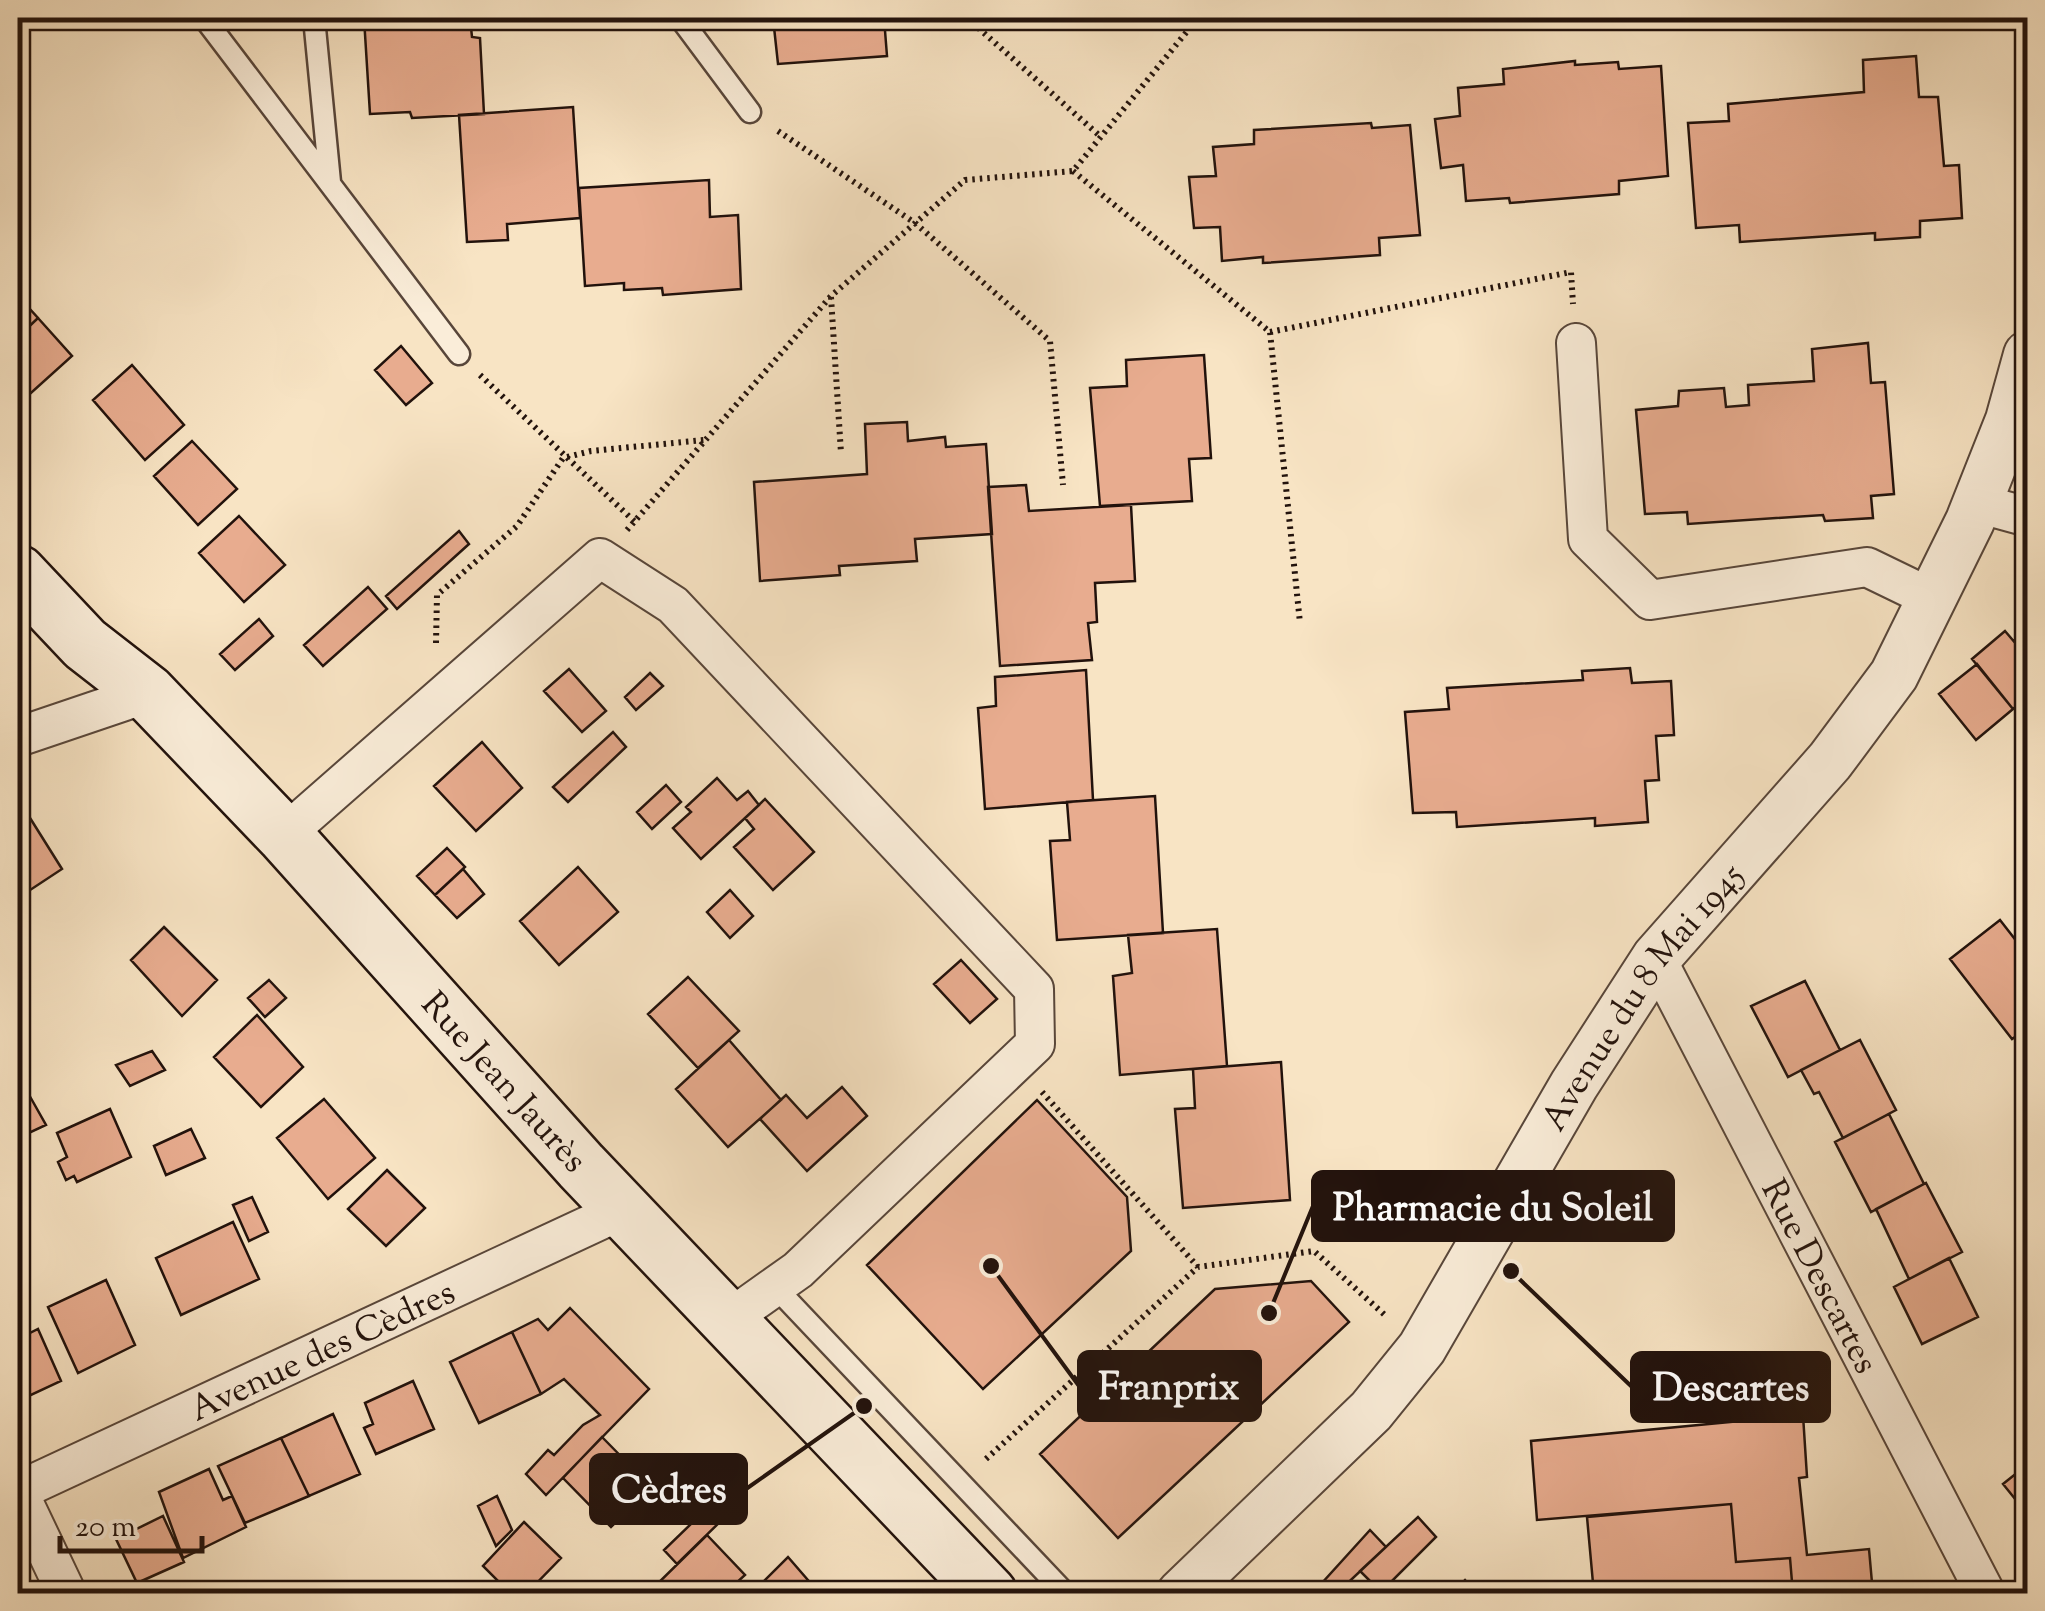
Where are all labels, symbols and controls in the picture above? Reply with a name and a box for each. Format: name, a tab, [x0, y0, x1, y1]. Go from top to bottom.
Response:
street label: Avenue du 8 Mai 1945	[1531, 853, 1757, 1142]
street label: Rue Jean Jaurès	[407, 982, 598, 1186]
street label: Rue Descartes	[1746, 1171, 1889, 1383]
callout: Pharmacie du Soleil	[1313, 1172, 1673, 1240]
text: Pharmacie du Soleil	[1333, 1184, 1654, 1238]
street label: Avenue des Cèdres	[182, 1269, 464, 1437]
callout: Franprix	[1079, 1352, 1260, 1420]
callout: Descartes	[1632, 1353, 1829, 1421]
text: Franprix	[1098, 1363, 1240, 1417]
text: Descartes	[1653, 1364, 1809, 1418]
callout: Cèdres	[591, 1455, 746, 1523]
text: Cèdres	[611, 1466, 727, 1520]
scale bar	[60, 1491, 202, 1553]
text: 20 m	[75, 1507, 136, 1550]

